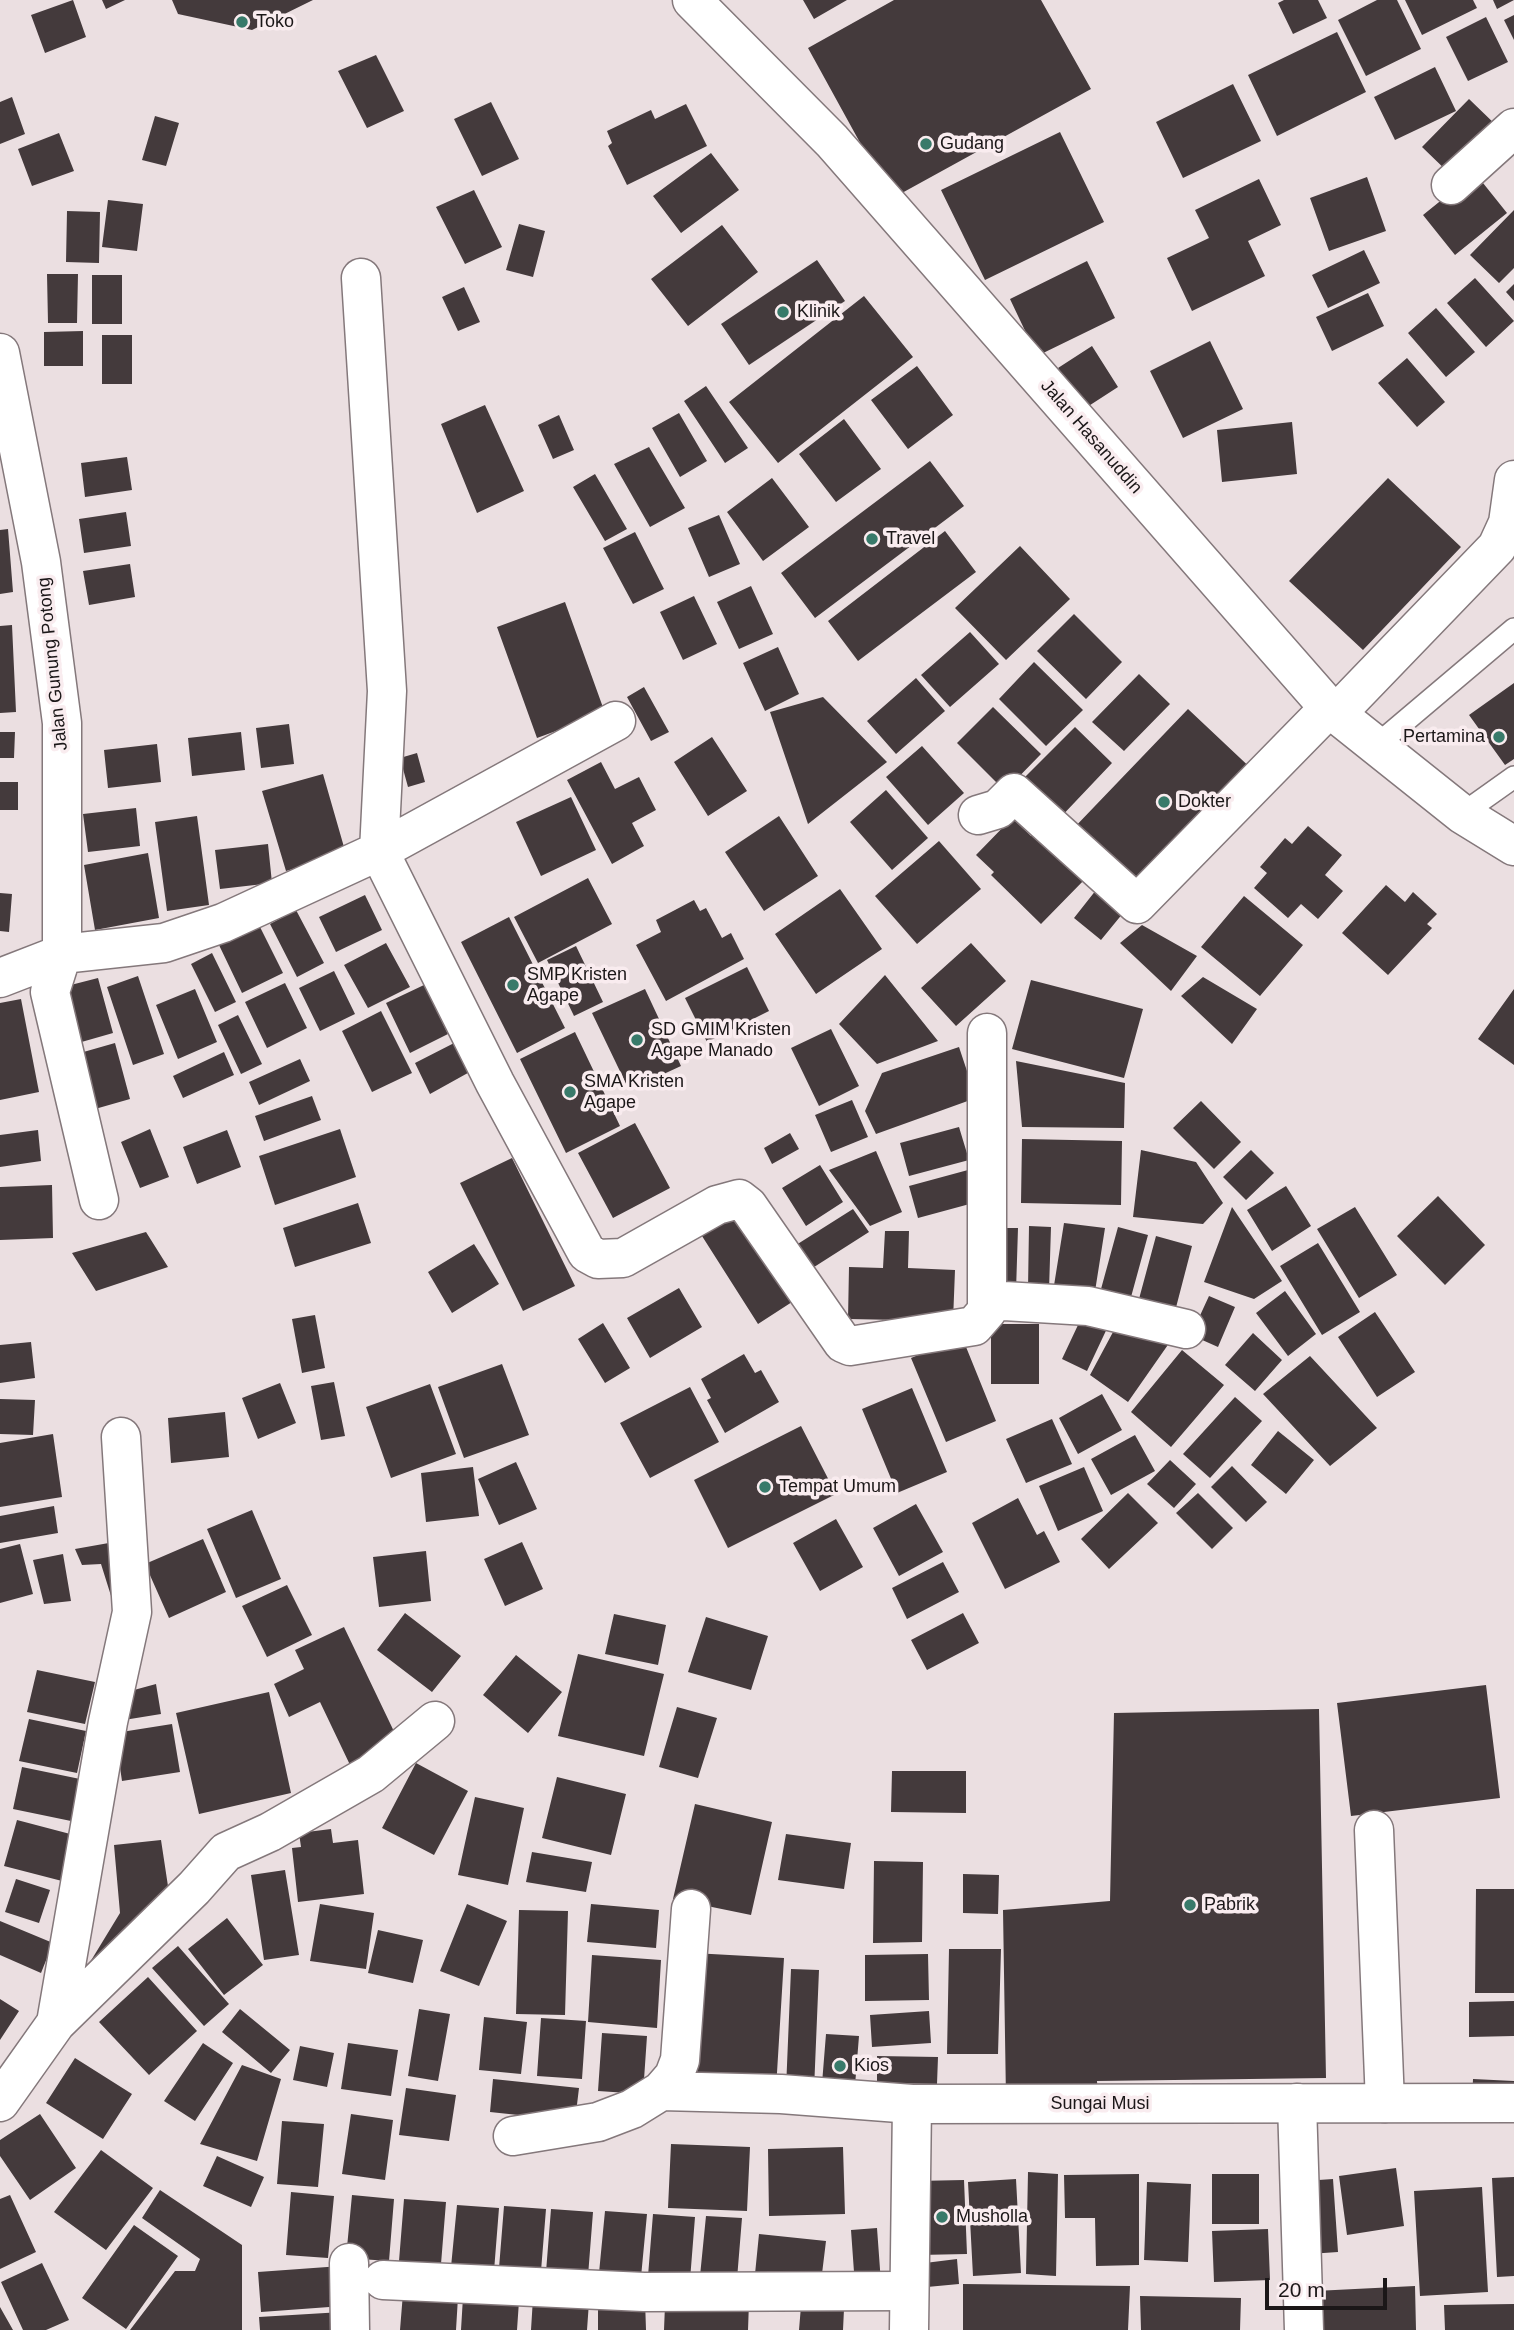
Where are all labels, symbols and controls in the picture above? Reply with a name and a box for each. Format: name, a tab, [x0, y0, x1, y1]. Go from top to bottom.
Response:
place label: Toko	[256, 11, 294, 33]
marker: Toko	[234, 14, 250, 30]
place label: Gudang	[940, 133, 1004, 155]
marker: Gudang	[918, 136, 934, 152]
place label: Klinik	[797, 301, 840, 323]
marker: Klinik	[775, 304, 791, 320]
street label: Jalan Hasanuddin	[1036, 376, 1146, 498]
place label: Travel	[886, 528, 935, 550]
marker: Travel	[864, 531, 880, 547]
street label: Jalan Gunung Potong	[33, 576, 73, 752]
place label: Pertamina	[1403, 726, 1485, 748]
marker: Pertamina	[1491, 729, 1507, 745]
place label: Dokter	[1178, 791, 1231, 813]
marker: Dokter	[1156, 794, 1172, 810]
place label: SMP Kristen Agape	[527, 964, 627, 1006]
marker: SMP Kristen Agape	[505, 977, 521, 993]
place label: SD GMIM Kristen Agape Manado	[651, 1019, 791, 1062]
marker: SD GMIM Kristen Agape Manado	[629, 1032, 645, 1048]
place label: SMA Kristen Agape	[584, 1071, 684, 1114]
marker: SMA Kristen Agape	[562, 1084, 578, 1100]
place label: Tempat Umum	[779, 1476, 896, 1498]
marker: Tempat Umum	[757, 1479, 773, 1495]
place label: Pabrik	[1204, 1894, 1255, 1916]
marker: Pabrik	[1182, 1897, 1198, 1913]
place label: Kios	[854, 2055, 889, 2077]
marker: Kios	[832, 2058, 848, 2074]
street label: Sungai Musi	[1050, 2093, 1150, 2115]
place label: Musholla	[956, 2206, 1028, 2228]
marker: Musholla	[934, 2209, 950, 2225]
scale bar	[1269, 2264, 1392, 2308]
text: 20 m	[1278, 2278, 1325, 2301]

